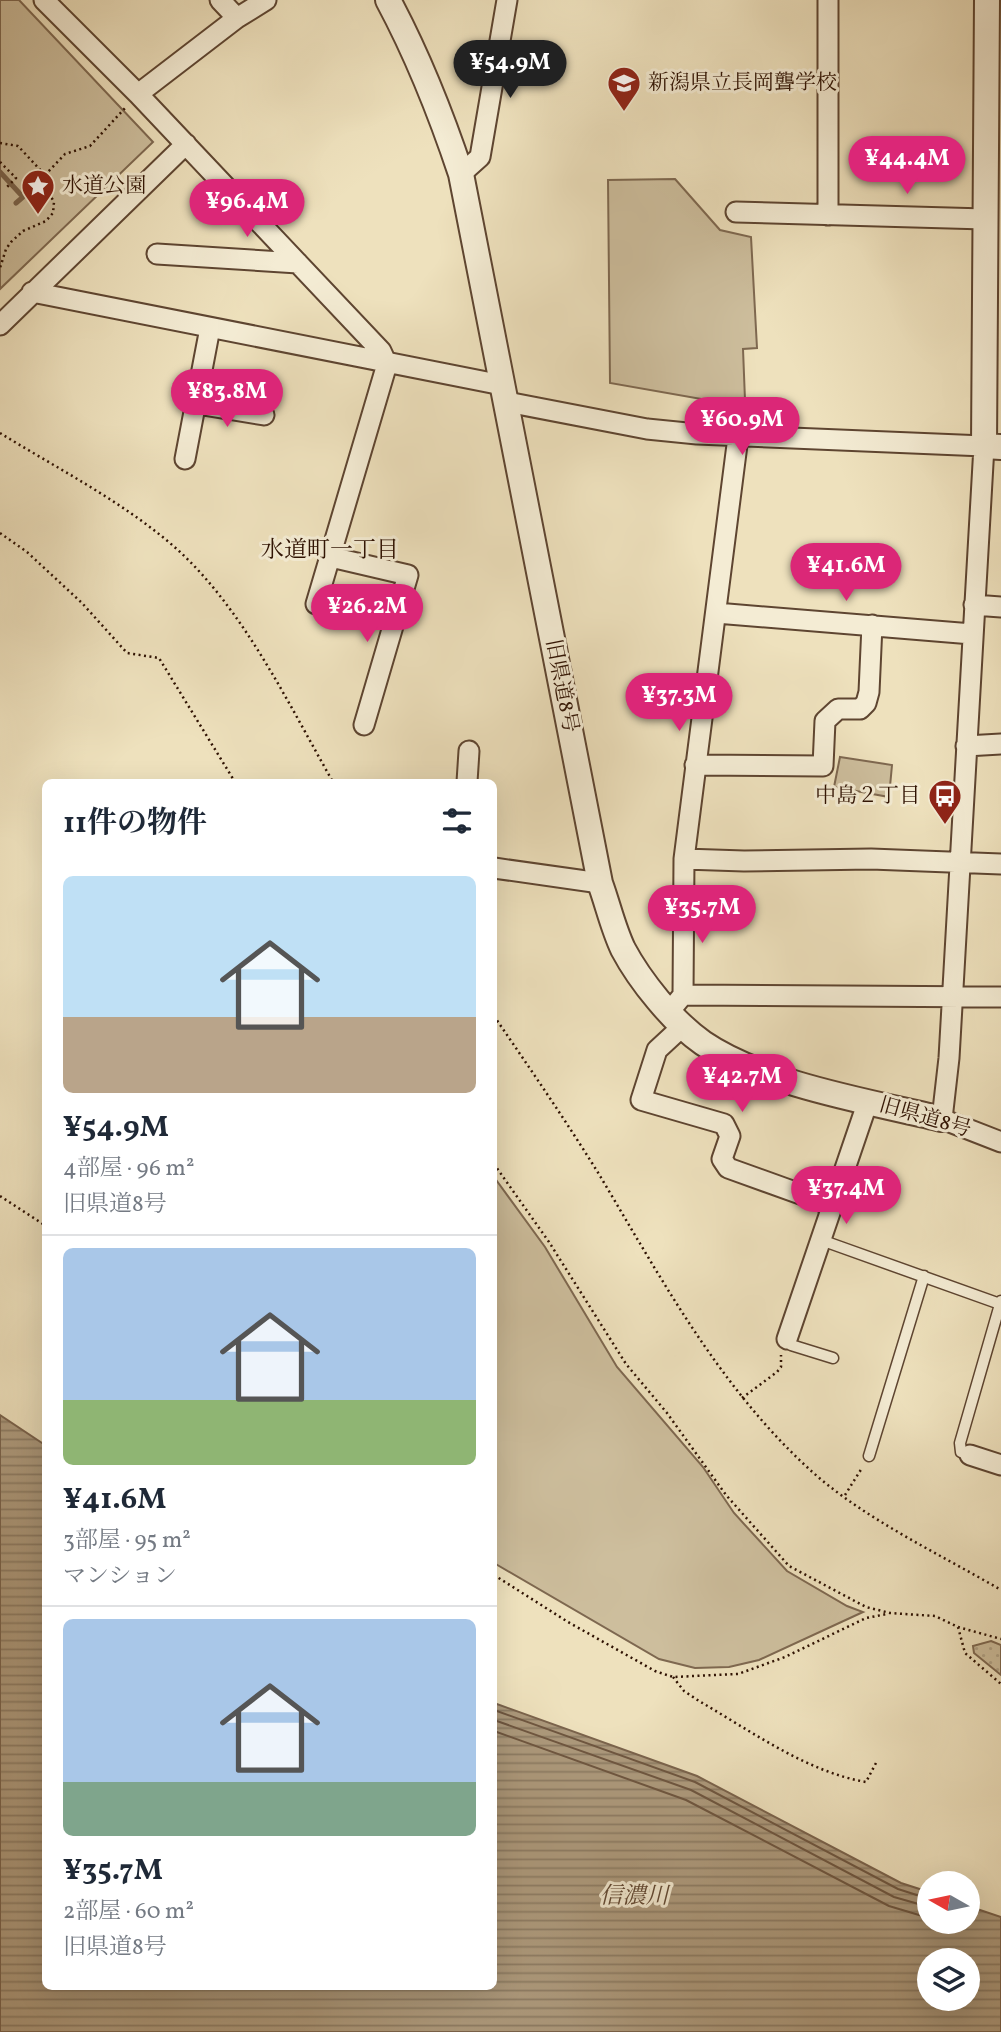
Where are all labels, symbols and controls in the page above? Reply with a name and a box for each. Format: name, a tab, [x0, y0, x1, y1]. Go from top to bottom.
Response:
pin: ¥54.9M	[453, 41, 567, 100]
text: ¥54.9M	[470, 47, 550, 79]
school or university icon: 新潟県立長岡聾学校	[605, 64, 643, 113]
place label: 新潟県立長岡聾学校	[648, 69, 837, 98]
pin: ¥44.4M	[850, 136, 964, 196]
text: ¥44.4M	[864, 143, 950, 175]
place icon: 水道公園	[19, 167, 57, 216]
place label: 水道公園	[62, 172, 146, 201]
pin: ¥96.4M	[190, 180, 304, 239]
text: ¥96.4M	[206, 186, 289, 218]
pin: ¥83.8M	[170, 370, 284, 429]
text: ¥83.8M	[187, 376, 267, 408]
pin: ¥60.9M	[685, 398, 799, 457]
text: ¥60.9M	[701, 404, 783, 436]
district label: 水道町一丁目	[261, 535, 399, 567]
pin: ¥41.6M	[789, 544, 903, 603]
text: ¥41.6M	[806, 550, 886, 582]
pin: ¥26.2M	[310, 584, 424, 644]
text: ¥26.2M	[327, 591, 407, 623]
street label: 旧県道8号	[538, 637, 584, 735]
pin: ¥37.3M	[622, 674, 736, 733]
text: ¥37.3M	[641, 680, 717, 712]
bus stop icon: 中島２丁目	[926, 777, 964, 826]
place label: 中島２丁目	[815, 782, 920, 811]
icon: filters	[438, 802, 476, 840]
text: 11件の物件	[63, 803, 207, 845]
pin: ¥35.7M	[645, 886, 759, 945]
text: ¥35.7M	[664, 892, 740, 924]
icon: home	[207, 922, 333, 1048]
pin: ¥42.7M	[685, 1054, 799, 1114]
text: ¥42.7M	[702, 1061, 782, 1093]
street label: 旧県道8号	[876, 1091, 974, 1145]
text: ¥54.9M	[63, 1107, 169, 1149]
text: 4部屋 · 96 m²	[63, 1153, 194, 1185]
pin: ¥37.4M	[789, 1166, 903, 1226]
text: ¥37.4M	[807, 1173, 885, 1205]
text: 旧県道8号	[63, 1189, 167, 1221]
icon: home	[207, 1294, 333, 1420]
text: ¥41.6M	[63, 1479, 166, 1521]
text: 3部屋 · 95 m²	[63, 1525, 191, 1557]
text: マンション	[63, 1561, 177, 1593]
icon: home	[207, 1665, 333, 1791]
text: ¥35.7M	[63, 1850, 163, 1892]
north arrow	[917, 1871, 980, 1934]
map controls	[917, 1871, 980, 2011]
water label: 信濃川	[600, 1881, 672, 1913]
text: 2部屋 · 60 m²	[63, 1896, 194, 1928]
text: 旧県道8号	[63, 1932, 167, 1964]
button: layers	[917, 1948, 980, 2011]

